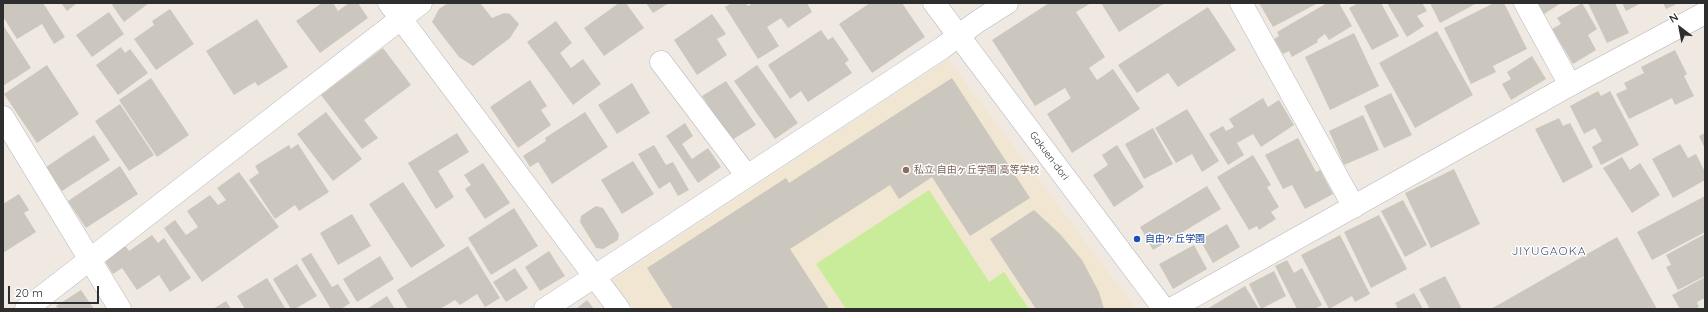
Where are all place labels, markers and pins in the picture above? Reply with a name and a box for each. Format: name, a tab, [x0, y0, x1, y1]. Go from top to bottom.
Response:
place label: 私立 自由ヶ丘学園 高等学校	[914, 164, 1039, 176]
marker: 私立 自由ヶ丘学園 高等学校	[901, 165, 911, 175]
place label: 自由ヶ丘学園	[1145, 233, 1205, 245]
marker: 自由ヶ丘学園	[1132, 234, 1142, 244]

